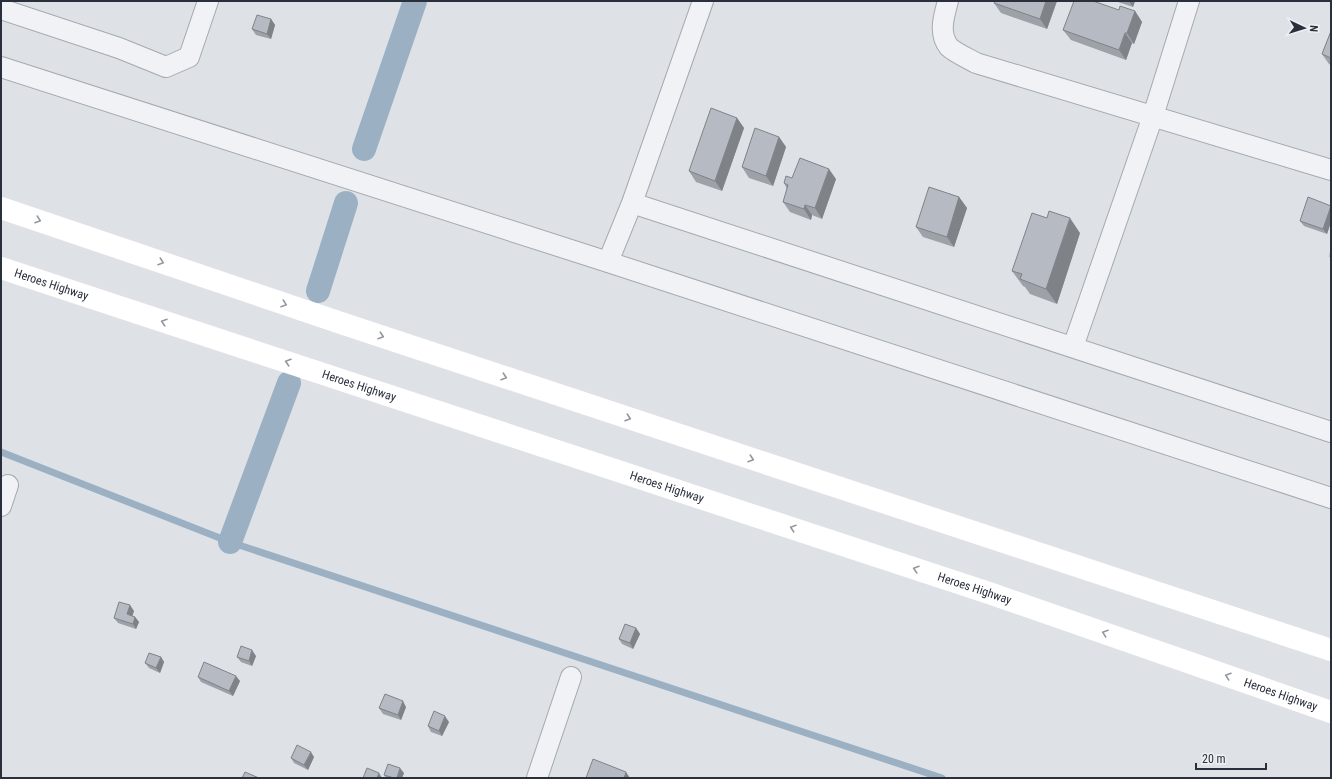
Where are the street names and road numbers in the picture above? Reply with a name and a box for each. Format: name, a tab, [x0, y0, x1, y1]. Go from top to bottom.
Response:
street label: Heroes Highway	[13, 266, 90, 303]
street label: Heroes Highway	[320, 367, 398, 404]
street label: Heroes Highway	[628, 468, 706, 506]
street label: Heroes Highway	[936, 570, 1013, 607]
street label: Heroes Highway	[1242, 675, 1319, 714]

